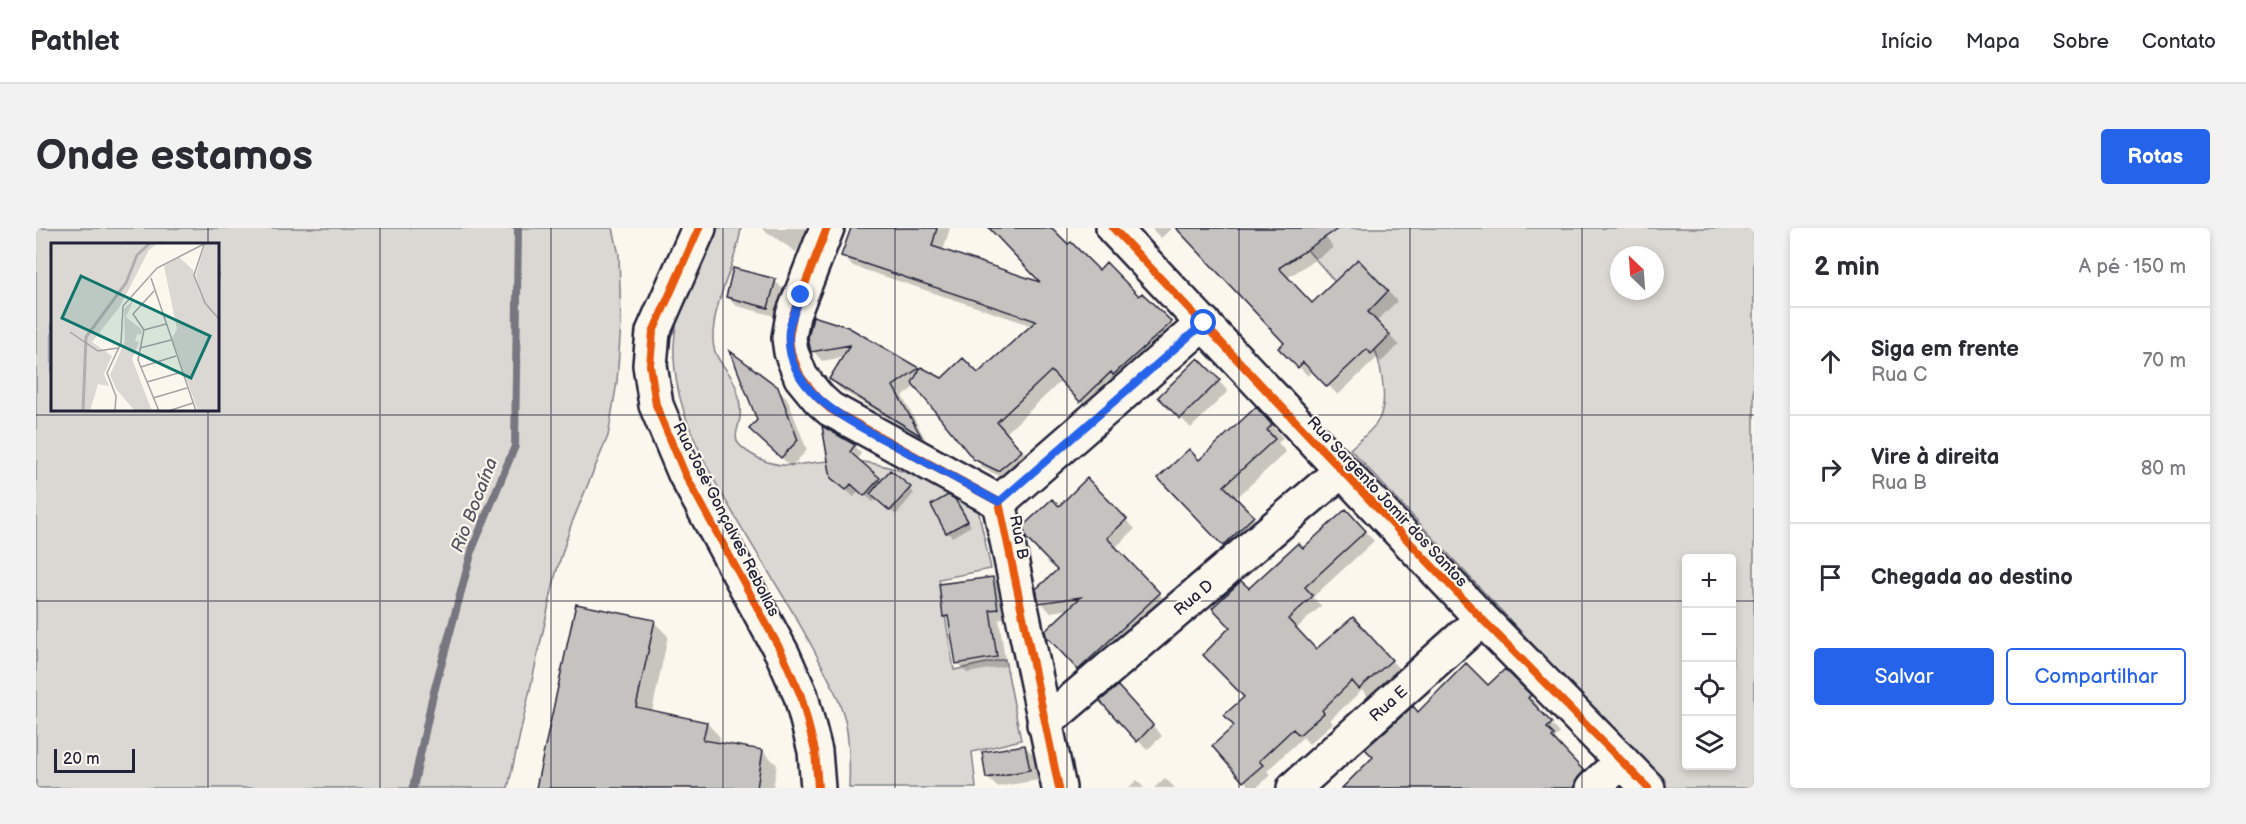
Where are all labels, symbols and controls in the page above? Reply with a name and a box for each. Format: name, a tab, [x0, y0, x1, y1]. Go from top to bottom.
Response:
text: Pathlet	[30, 25, 119, 58]
text: Início	[1881, 29, 1933, 54]
text: Mapa	[1966, 29, 2020, 54]
text: Sobre	[2053, 29, 2109, 54]
text: Contato	[2142, 29, 2216, 54]
button: Rotas	[2101, 129, 2210, 184]
text: Onde estamos	[36, 131, 313, 182]
inset map	[51, 243, 219, 411]
north arrow	[1610, 246, 1664, 300]
text: 2 min	[1814, 252, 1880, 283]
text: A pé · 150 m	[2079, 255, 2186, 279]
route end	[787, 281, 813, 307]
route start	[1190, 309, 1216, 335]
text: Siga em frente	[1871, 336, 2019, 363]
icon: ahead	[1814, 345, 1847, 378]
text: 70 m	[2142, 349, 2186, 373]
text: Rua C	[1871, 363, 1927, 387]
street label: Rua Sargento Jomir dos Santos	[1303, 413, 1471, 591]
street label: Rua José Gonçalves Rebollas	[668, 419, 783, 620]
text: Vire à direita	[1871, 444, 1999, 471]
icon: right	[1814, 453, 1847, 486]
water label: Rio Bocaína	[447, 455, 502, 555]
text: 80 m	[2141, 457, 2186, 481]
text: Rua B	[1871, 471, 1927, 495]
street label: Rua B	[1005, 514, 1032, 561]
map controls	[1682, 554, 1736, 770]
button: +	[1682, 554, 1736, 608]
icon: arrive	[1814, 561, 1847, 594]
text: Chegada ao destino	[1871, 564, 2073, 591]
street label: Rua D	[1170, 576, 1217, 620]
button: −	[1682, 608, 1736, 662]
button: Salvar	[1814, 648, 1994, 705]
button: Compartilhar	[2006, 648, 2186, 705]
button: locate	[1682, 662, 1736, 716]
street label: Rua E	[1366, 682, 1412, 726]
button: layers	[1682, 716, 1736, 770]
scale bar	[54, 746, 135, 774]
text: 20 m	[63, 750, 99, 769]

